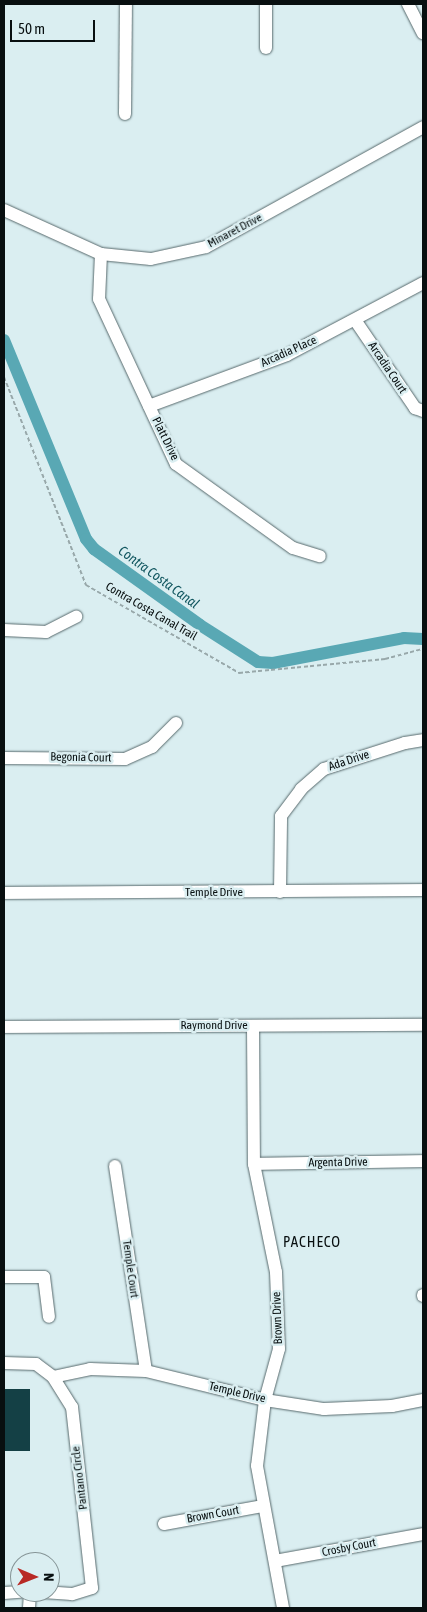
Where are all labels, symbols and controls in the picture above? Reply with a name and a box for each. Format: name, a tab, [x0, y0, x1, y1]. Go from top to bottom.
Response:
scale bar	[12, 10, 98, 42]
text: 50 m	[18, 20, 45, 37]
street label: Minaret Drive	[205, 211, 265, 251]
street label: Arcadia Place	[259, 333, 319, 371]
street label: Arcadia Court	[365, 340, 409, 396]
street label: Platt Drive	[148, 415, 182, 463]
water label: Contra Costa Canal	[115, 542, 203, 612]
street label: Contra Costa Canal Trail	[103, 580, 199, 644]
street label: Ada Drive	[327, 748, 371, 774]
street label: Begonia Court	[50, 750, 112, 766]
street label: Temple Drive	[185, 886, 243, 900]
street label: Raymond Drive	[180, 1019, 248, 1033]
street label: Argenta Drive	[308, 1155, 368, 1171]
district label: PACHECO	[282, 1233, 342, 1251]
street label: Temple Court	[119, 1239, 141, 1299]
street label: Brown Drive	[270, 1291, 286, 1345]
street label: Temple Drive	[207, 1379, 267, 1407]
street label: Pantano Circle	[69, 1445, 91, 1511]
street label: Brown Court	[186, 1503, 240, 1527]
street label: Crosby Court	[321, 1536, 377, 1560]
north arrow	[10, 1552, 60, 1602]
text: N	[41, 1573, 57, 1582]

